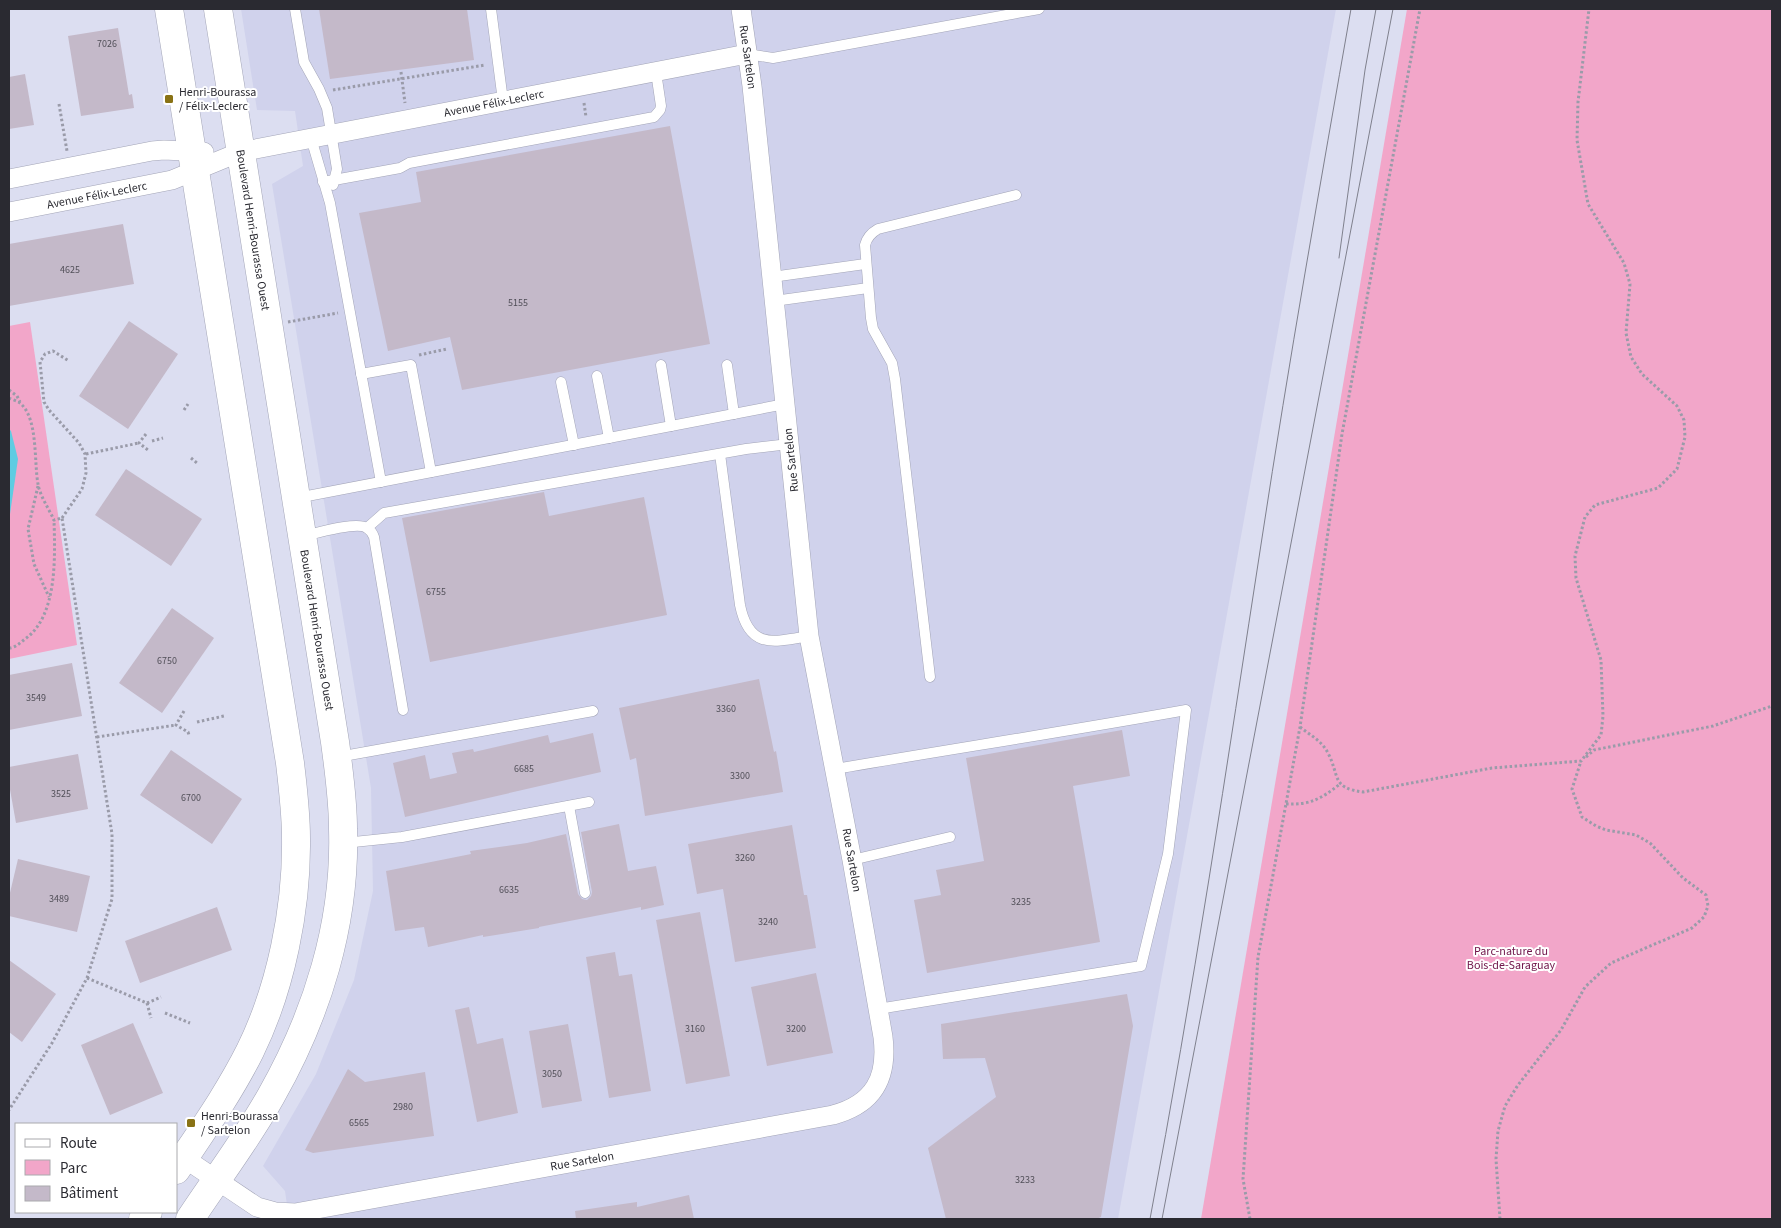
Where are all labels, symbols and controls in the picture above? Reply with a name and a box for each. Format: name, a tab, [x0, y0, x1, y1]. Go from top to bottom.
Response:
street label: Rue Sartelon	[735, 24, 760, 90]
house number: 7026	[97, 37, 117, 51]
place label: Henri-Bourassa / Félix-Leclerc	[179, 84, 256, 115]
street label: Avenue Félix-Leclerc	[443, 85, 546, 122]
marker: Henri-Bourassa / Félix-Leclerc	[163, 93, 175, 105]
street label: Boulevard Henri-Bourassa Ouest	[231, 148, 274, 312]
street label: Avenue Félix-Leclerc	[46, 177, 149, 214]
house number: 4625	[60, 263, 80, 277]
house number: 5155	[508, 296, 528, 310]
street label: Rue Sartelon	[780, 427, 803, 493]
street label: Boulevard Henri-Bourassa Ouest	[295, 548, 338, 712]
house number: 6755	[426, 585, 446, 599]
house number: 6750	[157, 654, 177, 668]
house number: 3549	[26, 691, 46, 705]
house number: 3360	[716, 702, 736, 716]
house number: 6685	[514, 762, 534, 776]
house number: 3300	[730, 769, 750, 783]
house number: 3525	[51, 787, 71, 801]
house number: 6700	[181, 791, 201, 805]
street label: Rue Sartelon	[838, 827, 865, 893]
house number: 3260	[735, 851, 755, 865]
house number: 6635	[499, 883, 519, 897]
house number: 3489	[49, 892, 69, 906]
house number: 3235	[1011, 895, 1031, 909]
house number: 3240	[758, 915, 778, 929]
park label: Parc-nature du Bois-de-Saraguay	[1467, 943, 1556, 974]
house number: 3160	[685, 1022, 705, 1036]
house number: 3200	[786, 1022, 806, 1036]
house number: 3050	[542, 1067, 562, 1081]
house number: 2980	[393, 1100, 413, 1114]
place label: Henri-Bourassa / Sartelon	[201, 1108, 278, 1139]
house number: 6565	[349, 1116, 369, 1130]
marker: Henri-Bourassa / Sartelon	[185, 1117, 197, 1129]
legend	[15, 1123, 178, 1213]
text: Route	[60, 1133, 97, 1154]
street label: Rue Sartelon	[549, 1148, 615, 1175]
text: Parc	[60, 1158, 87, 1179]
house number: 3233	[1015, 1173, 1035, 1187]
text: Bâtiment	[60, 1183, 118, 1204]

